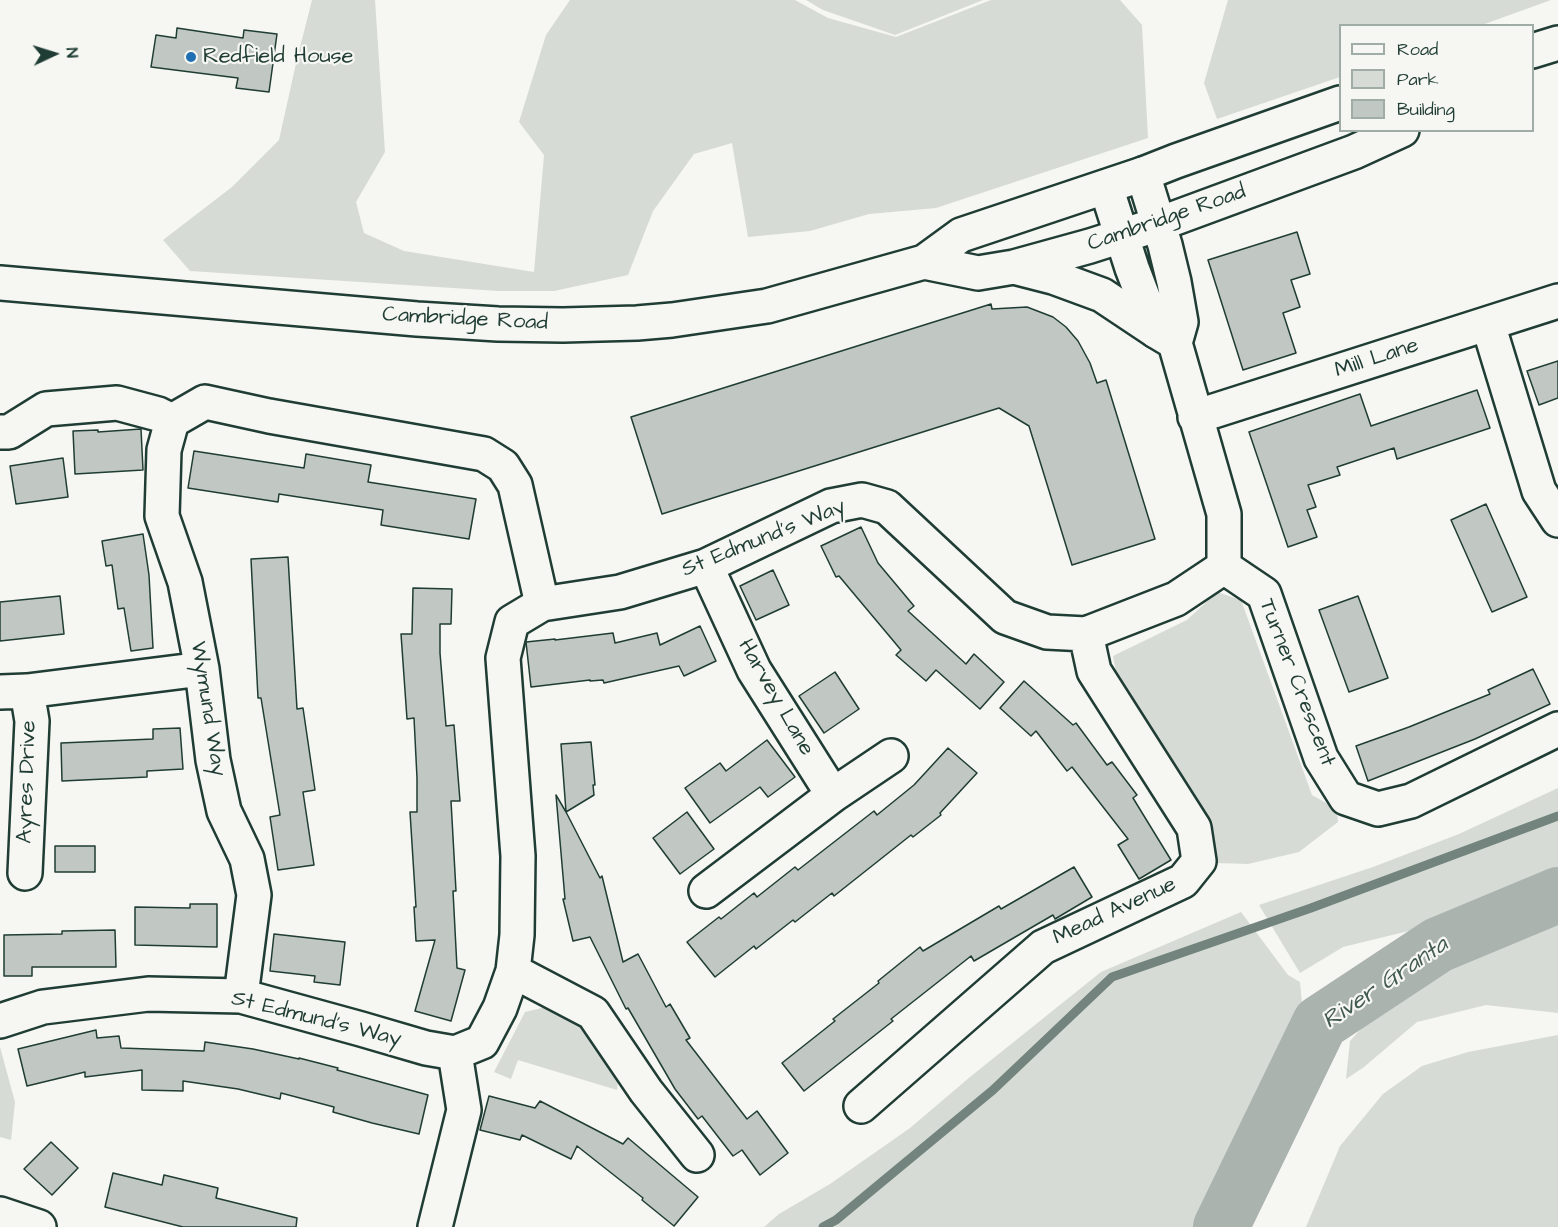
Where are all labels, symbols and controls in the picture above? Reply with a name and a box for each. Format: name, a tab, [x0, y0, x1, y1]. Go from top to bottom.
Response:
north arrow	[24, 24, 84, 84]
legend	[1339, 24, 1534, 132]
text: Road	[1397, 37, 1438, 62]
place label: Redfield House	[203, 44, 354, 70]
text: N	[61, 47, 83, 59]
marker: Redfield House	[184, 50, 198, 64]
text: Park	[1397, 67, 1439, 92]
text: Building	[1397, 97, 1455, 122]
street label: Cambridge Road	[1084, 180, 1250, 258]
street label: Cambridge Road	[382, 302, 548, 338]
street label: Mill Lane	[1332, 333, 1422, 385]
street label: St Edmund's Way	[678, 494, 850, 584]
street label: Turner Crescent	[1252, 596, 1340, 770]
street label: Harvey Lane	[731, 635, 819, 761]
street label: Wymund Way	[183, 640, 231, 778]
street label: Ayres Drive	[13, 720, 43, 844]
street label: Mead Avenue	[1049, 872, 1181, 952]
water label: River Granta	[1318, 932, 1454, 1036]
street label: St Edmund's Way	[228, 986, 404, 1054]

